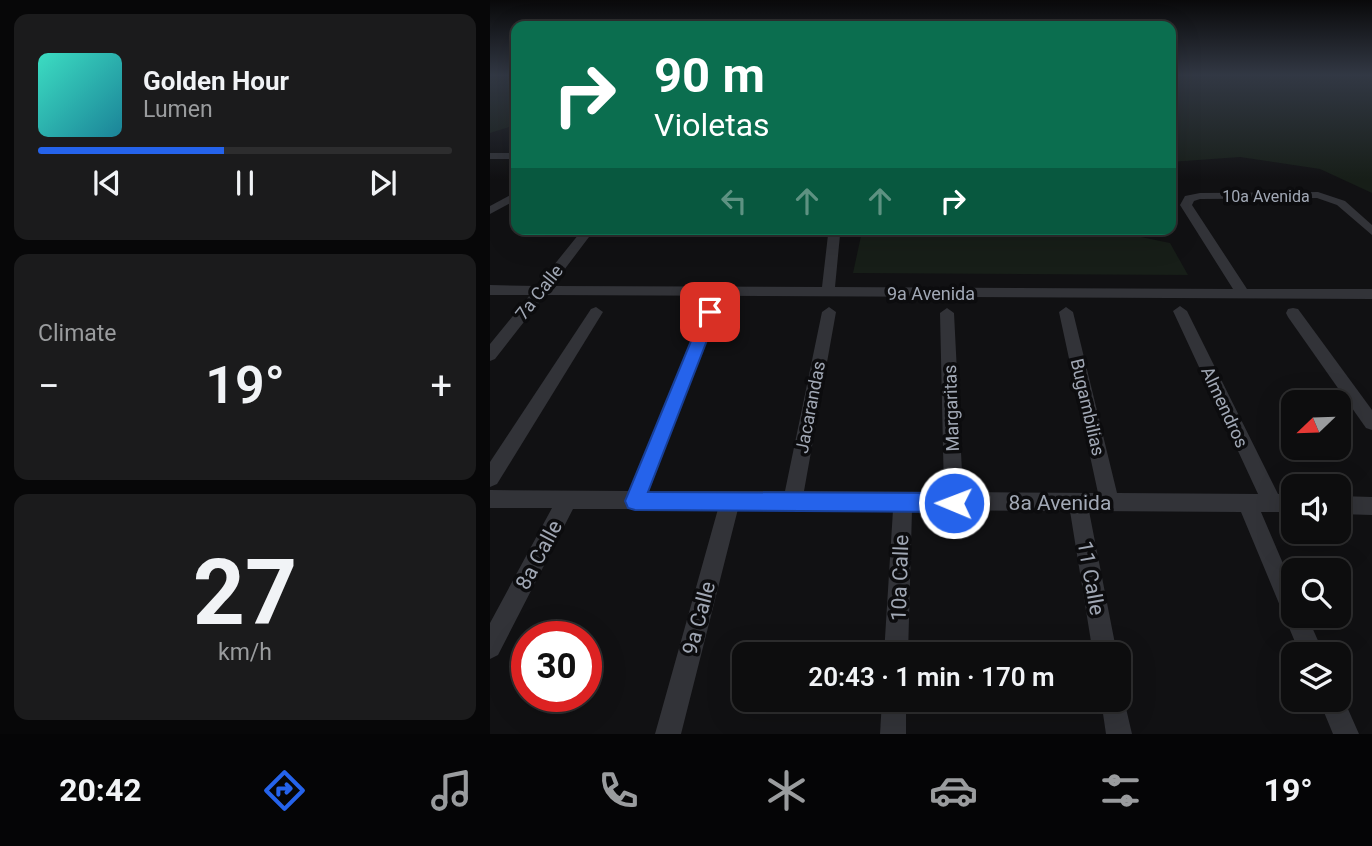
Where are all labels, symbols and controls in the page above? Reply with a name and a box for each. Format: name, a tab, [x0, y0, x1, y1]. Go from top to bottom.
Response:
text: 90 m	[654, 47, 765, 104]
icon: right	[539, 49, 630, 140]
text: Golden Hour	[143, 66, 289, 96]
text: Lumen	[143, 96, 213, 123]
text: Violetas	[654, 106, 770, 144]
icon: previous	[88, 164, 126, 202]
icon: pause	[226, 164, 264, 202]
icon: next	[364, 164, 402, 202]
icon: left	[715, 182, 753, 220]
icon: ahead	[788, 182, 826, 220]
icon: ahead	[861, 182, 899, 220]
icon: right	[934, 182, 972, 220]
street label: 10a Avenida	[1222, 187, 1310, 206]
street label: 7a Calle	[511, 260, 567, 324]
pin	[680, 282, 740, 342]
street label: 9a Avenida	[887, 283, 975, 304]
icon: arrive	[691, 293, 729, 331]
text: Climate	[38, 320, 117, 347]
text: 19°	[205, 355, 285, 416]
street label: Bugambilias	[1067, 356, 1109, 458]
street label: Jacarandas	[791, 359, 829, 455]
street label: Almendros	[1197, 363, 1253, 451]
text: −	[38, 364, 60, 408]
text: +	[430, 364, 452, 408]
street label: Margaritas	[939, 364, 963, 452]
north arrow	[1281, 390, 1351, 460]
map controls	[1281, 390, 1351, 712]
position arrow	[917, 466, 991, 540]
button: sound	[1281, 474, 1351, 544]
street label: 8a Avenida	[1009, 491, 1111, 515]
street label: 8a Calle	[511, 516, 567, 594]
street label: 10a Calle	[886, 534, 914, 622]
street label: 11 Calle	[1073, 539, 1109, 617]
text: 27	[193, 540, 297, 646]
button: search	[1281, 558, 1351, 628]
street label: 9a Calle	[678, 579, 720, 657]
speed limit sign: 30	[511, 621, 602, 712]
text: km/h	[218, 639, 272, 666]
button: layers	[1281, 642, 1351, 712]
text: 20:43 · 1 min · 170 m	[808, 662, 1055, 692]
icon: directions	[260, 766, 309, 815]
icon: music	[427, 766, 476, 815]
icon: phone	[594, 766, 643, 815]
icon: climate	[762, 766, 811, 815]
icon: car	[929, 766, 978, 815]
icon: filters	[1096, 766, 1145, 815]
text: 20:42	[59, 771, 142, 809]
text: 19°	[1264, 771, 1313, 809]

